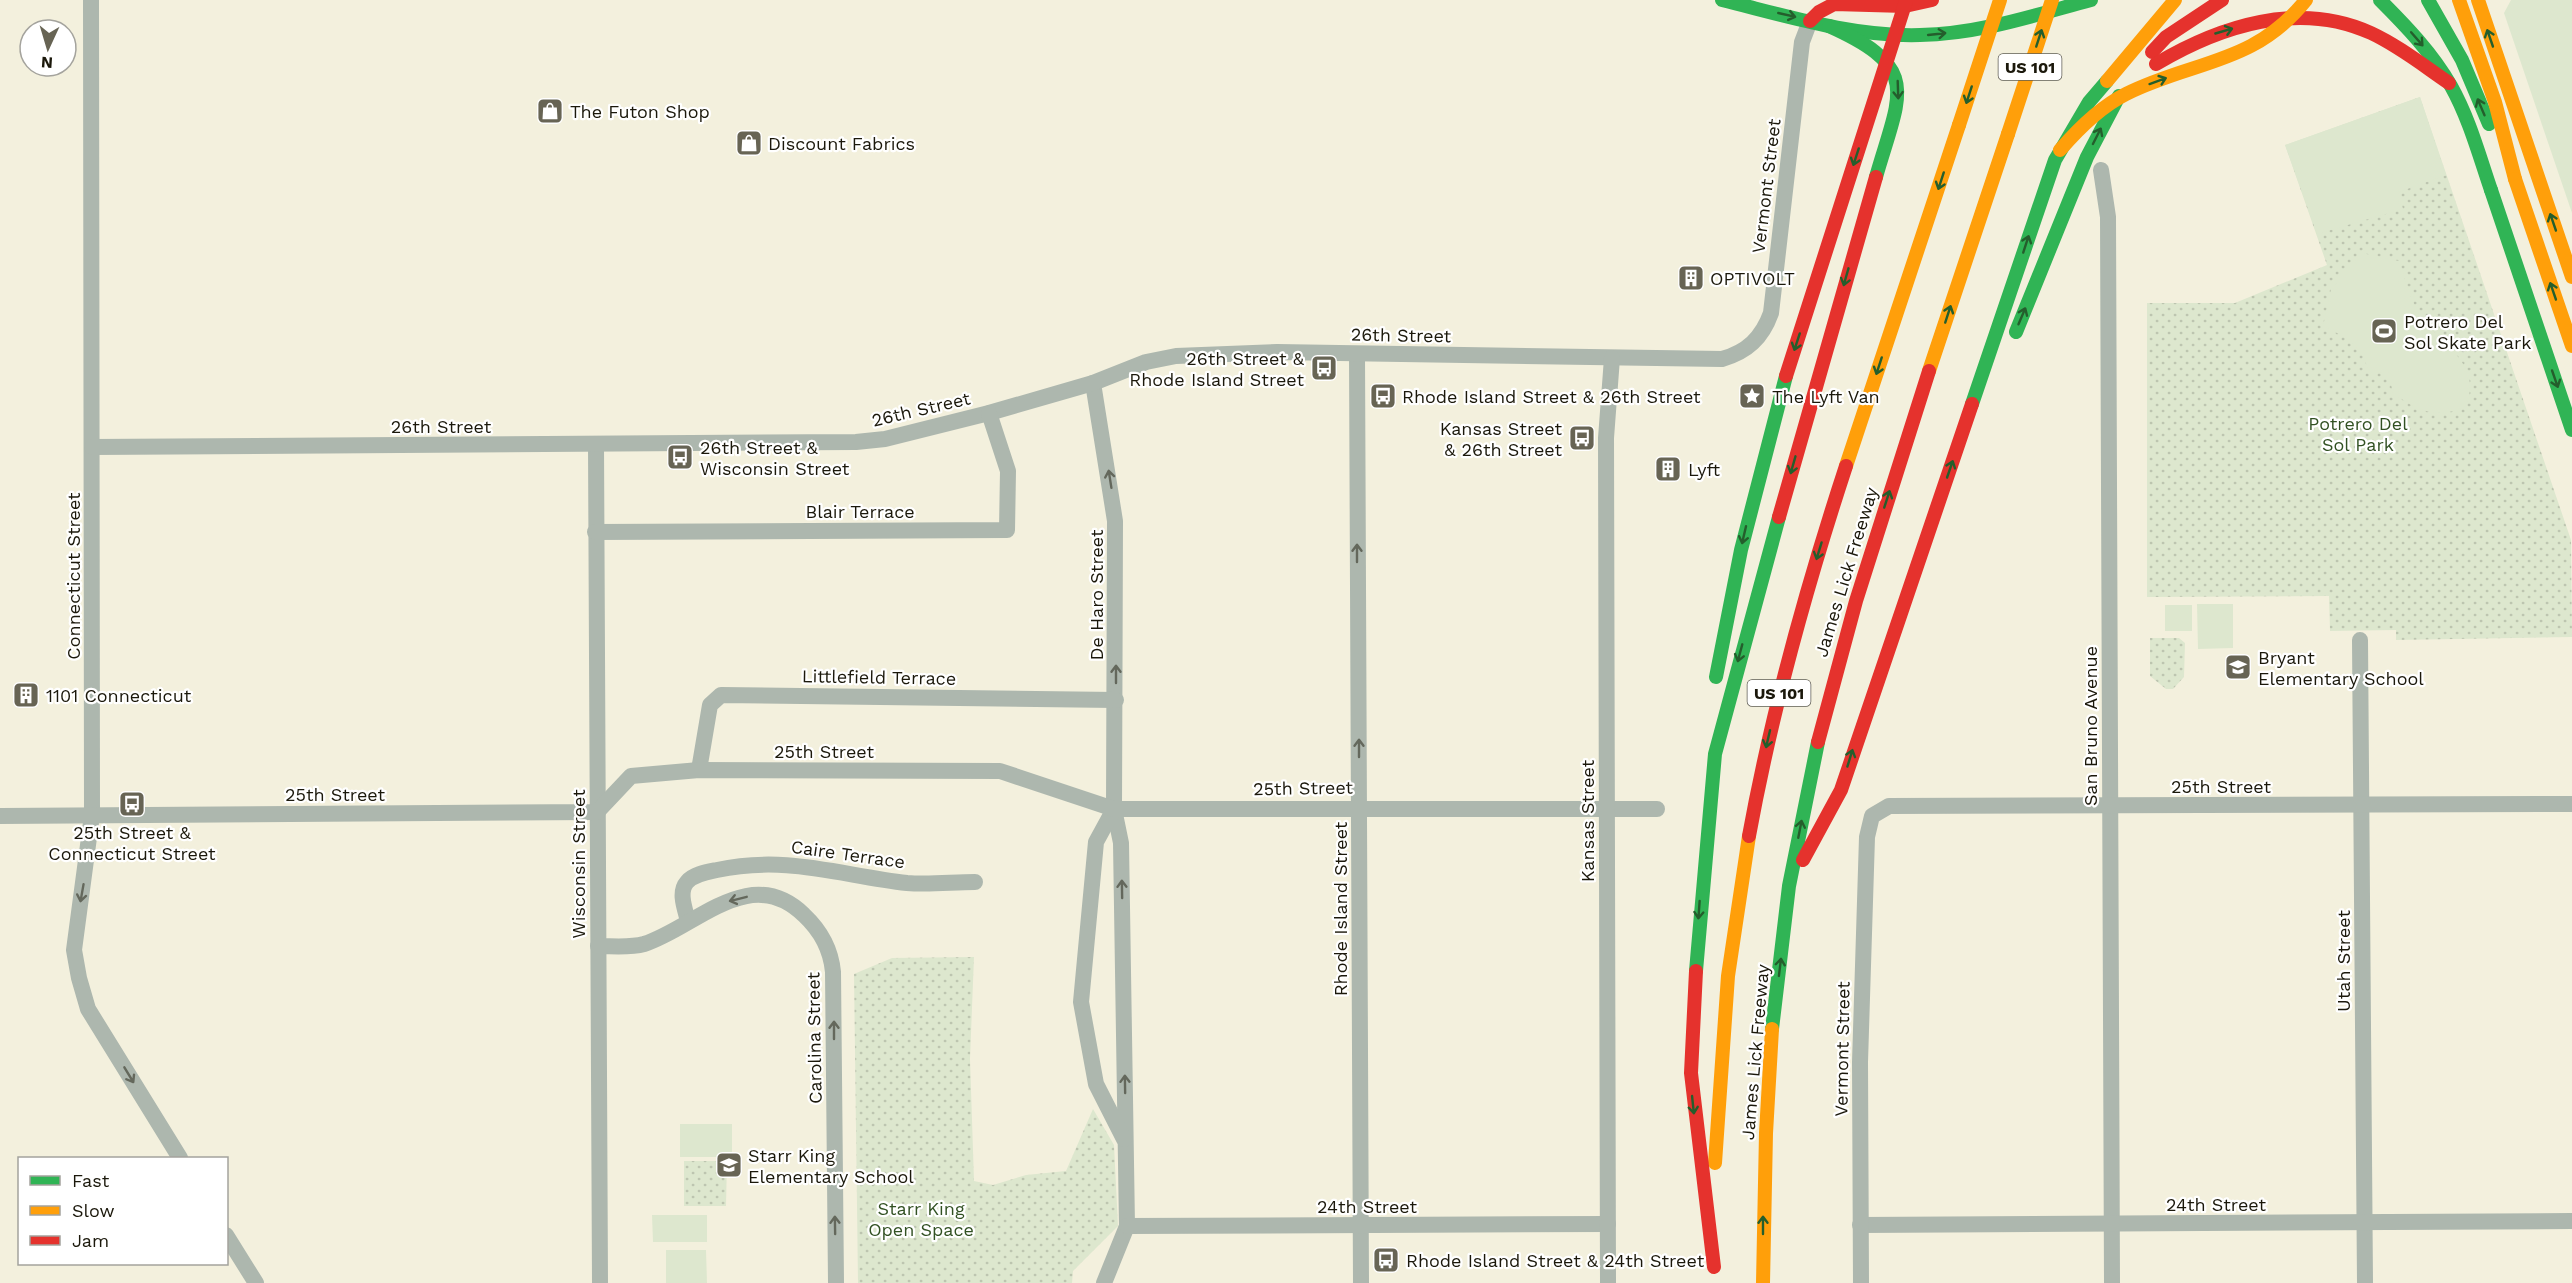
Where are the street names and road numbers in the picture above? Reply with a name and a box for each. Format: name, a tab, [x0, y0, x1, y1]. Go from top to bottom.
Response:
road number: US 101	[1998, 54, 2062, 80]
street label: Vermont Street	[1747, 117, 1785, 254]
street label: 26th Street	[1351, 324, 1452, 346]
street label: 26th Street	[870, 387, 973, 431]
street label: 26th Street	[391, 416, 492, 437]
street label: James Lick Freeway	[1810, 484, 1882, 659]
street label: Connecticut Street	[63, 492, 84, 660]
street label: Blair Terrace	[805, 501, 915, 522]
street label: De Haro Street	[1086, 529, 1107, 660]
street label: San Bruno Avenue	[2080, 646, 2101, 806]
street label: Littlefield Terrace	[802, 665, 956, 689]
road number: US 101	[1748, 680, 1810, 706]
street label: 25th Street	[774, 741, 874, 762]
street label: Kansas Street	[1577, 759, 1598, 882]
street label: 25th Street	[2171, 776, 2271, 797]
street label: 25th Street	[1253, 777, 1354, 799]
street label: 25th Street	[285, 784, 385, 805]
street label: Wisconsin Street	[568, 789, 589, 939]
street label: Rhode Island Street	[1330, 821, 1351, 996]
street label: Caire Terrace	[790, 836, 906, 872]
street label: Utah Street	[2333, 910, 2354, 1012]
street label: James Lick Freeway	[1737, 962, 1773, 1141]
street label: Carolina Street	[802, 971, 826, 1104]
street label: Vermont Street	[1830, 981, 1854, 1117]
street label: 24th Street	[2166, 1194, 2266, 1215]
street label: 24th Street	[1317, 1196, 1417, 1217]

